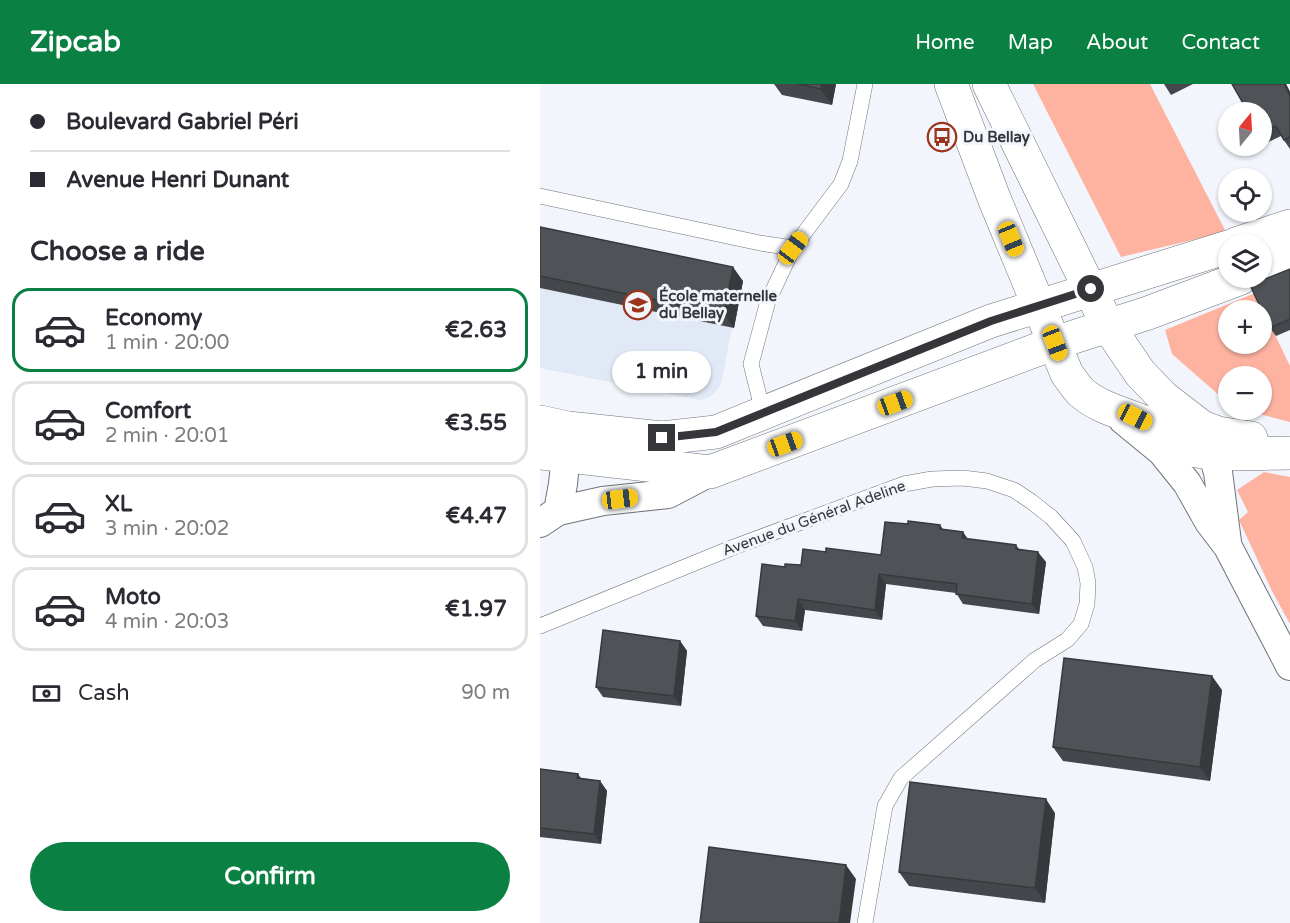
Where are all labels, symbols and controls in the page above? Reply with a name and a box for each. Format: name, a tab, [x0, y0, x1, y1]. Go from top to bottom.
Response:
text: Zipcab	[30, 25, 121, 59]
text: Home	[915, 30, 975, 55]
text: Map	[1008, 30, 1053, 55]
text: About	[1086, 30, 1148, 55]
text: Contact	[1181, 30, 1260, 55]
north arrow	[1218, 102, 1272, 156]
map controls	[1218, 102, 1272, 420]
text: Boulevard Gabriel Péri	[66, 109, 299, 135]
bus stop icon: Du Bellay	[926, 121, 958, 153]
place label: Du Bellay	[963, 128, 1030, 147]
text: Avenue Henri Dunant	[66, 167, 289, 193]
button: locate	[1218, 168, 1272, 222]
car	[996, 219, 1026, 259]
car	[775, 228, 811, 268]
button: layers	[1218, 234, 1272, 288]
text: Choose a ride	[30, 235, 205, 268]
route start	[1077, 275, 1104, 302]
place label: École maternelle du Bellay	[659, 286, 778, 323]
school or university icon: École maternelle du Bellay	[622, 289, 654, 321]
button: +	[1218, 300, 1272, 354]
icon: car	[33, 303, 87, 357]
text: Economy	[105, 305, 202, 331]
text: €2.63	[445, 317, 507, 343]
car	[1040, 323, 1070, 363]
text: 1 min · 20:00	[105, 331, 229, 355]
callout: 1 min	[612, 351, 712, 393]
text: 1 min	[635, 360, 688, 384]
button: −	[1218, 366, 1272, 420]
car	[875, 388, 915, 418]
icon: car	[33, 396, 87, 450]
text: Comfort	[105, 398, 191, 424]
car	[1115, 401, 1155, 433]
text: €3.55	[445, 410, 507, 436]
text: 2 min · 20:01	[105, 424, 229, 448]
route end	[648, 424, 675, 451]
car	[765, 429, 805, 459]
street label: Avenue du Général Adeline	[720, 476, 908, 560]
car	[601, 488, 639, 510]
icon: car	[33, 489, 87, 543]
text: XL	[105, 491, 132, 517]
text: €4.47	[445, 503, 507, 529]
text: 3 min · 20:02	[105, 517, 229, 541]
icon: car	[33, 582, 87, 636]
text: Moto	[105, 584, 161, 610]
text: €1.97	[445, 596, 507, 622]
text: 4 min · 20:03	[105, 610, 229, 634]
icon: cash	[30, 677, 63, 710]
text: Cash	[78, 680, 130, 706]
text: 90 m	[461, 681, 510, 705]
button: Confirm	[30, 842, 510, 911]

